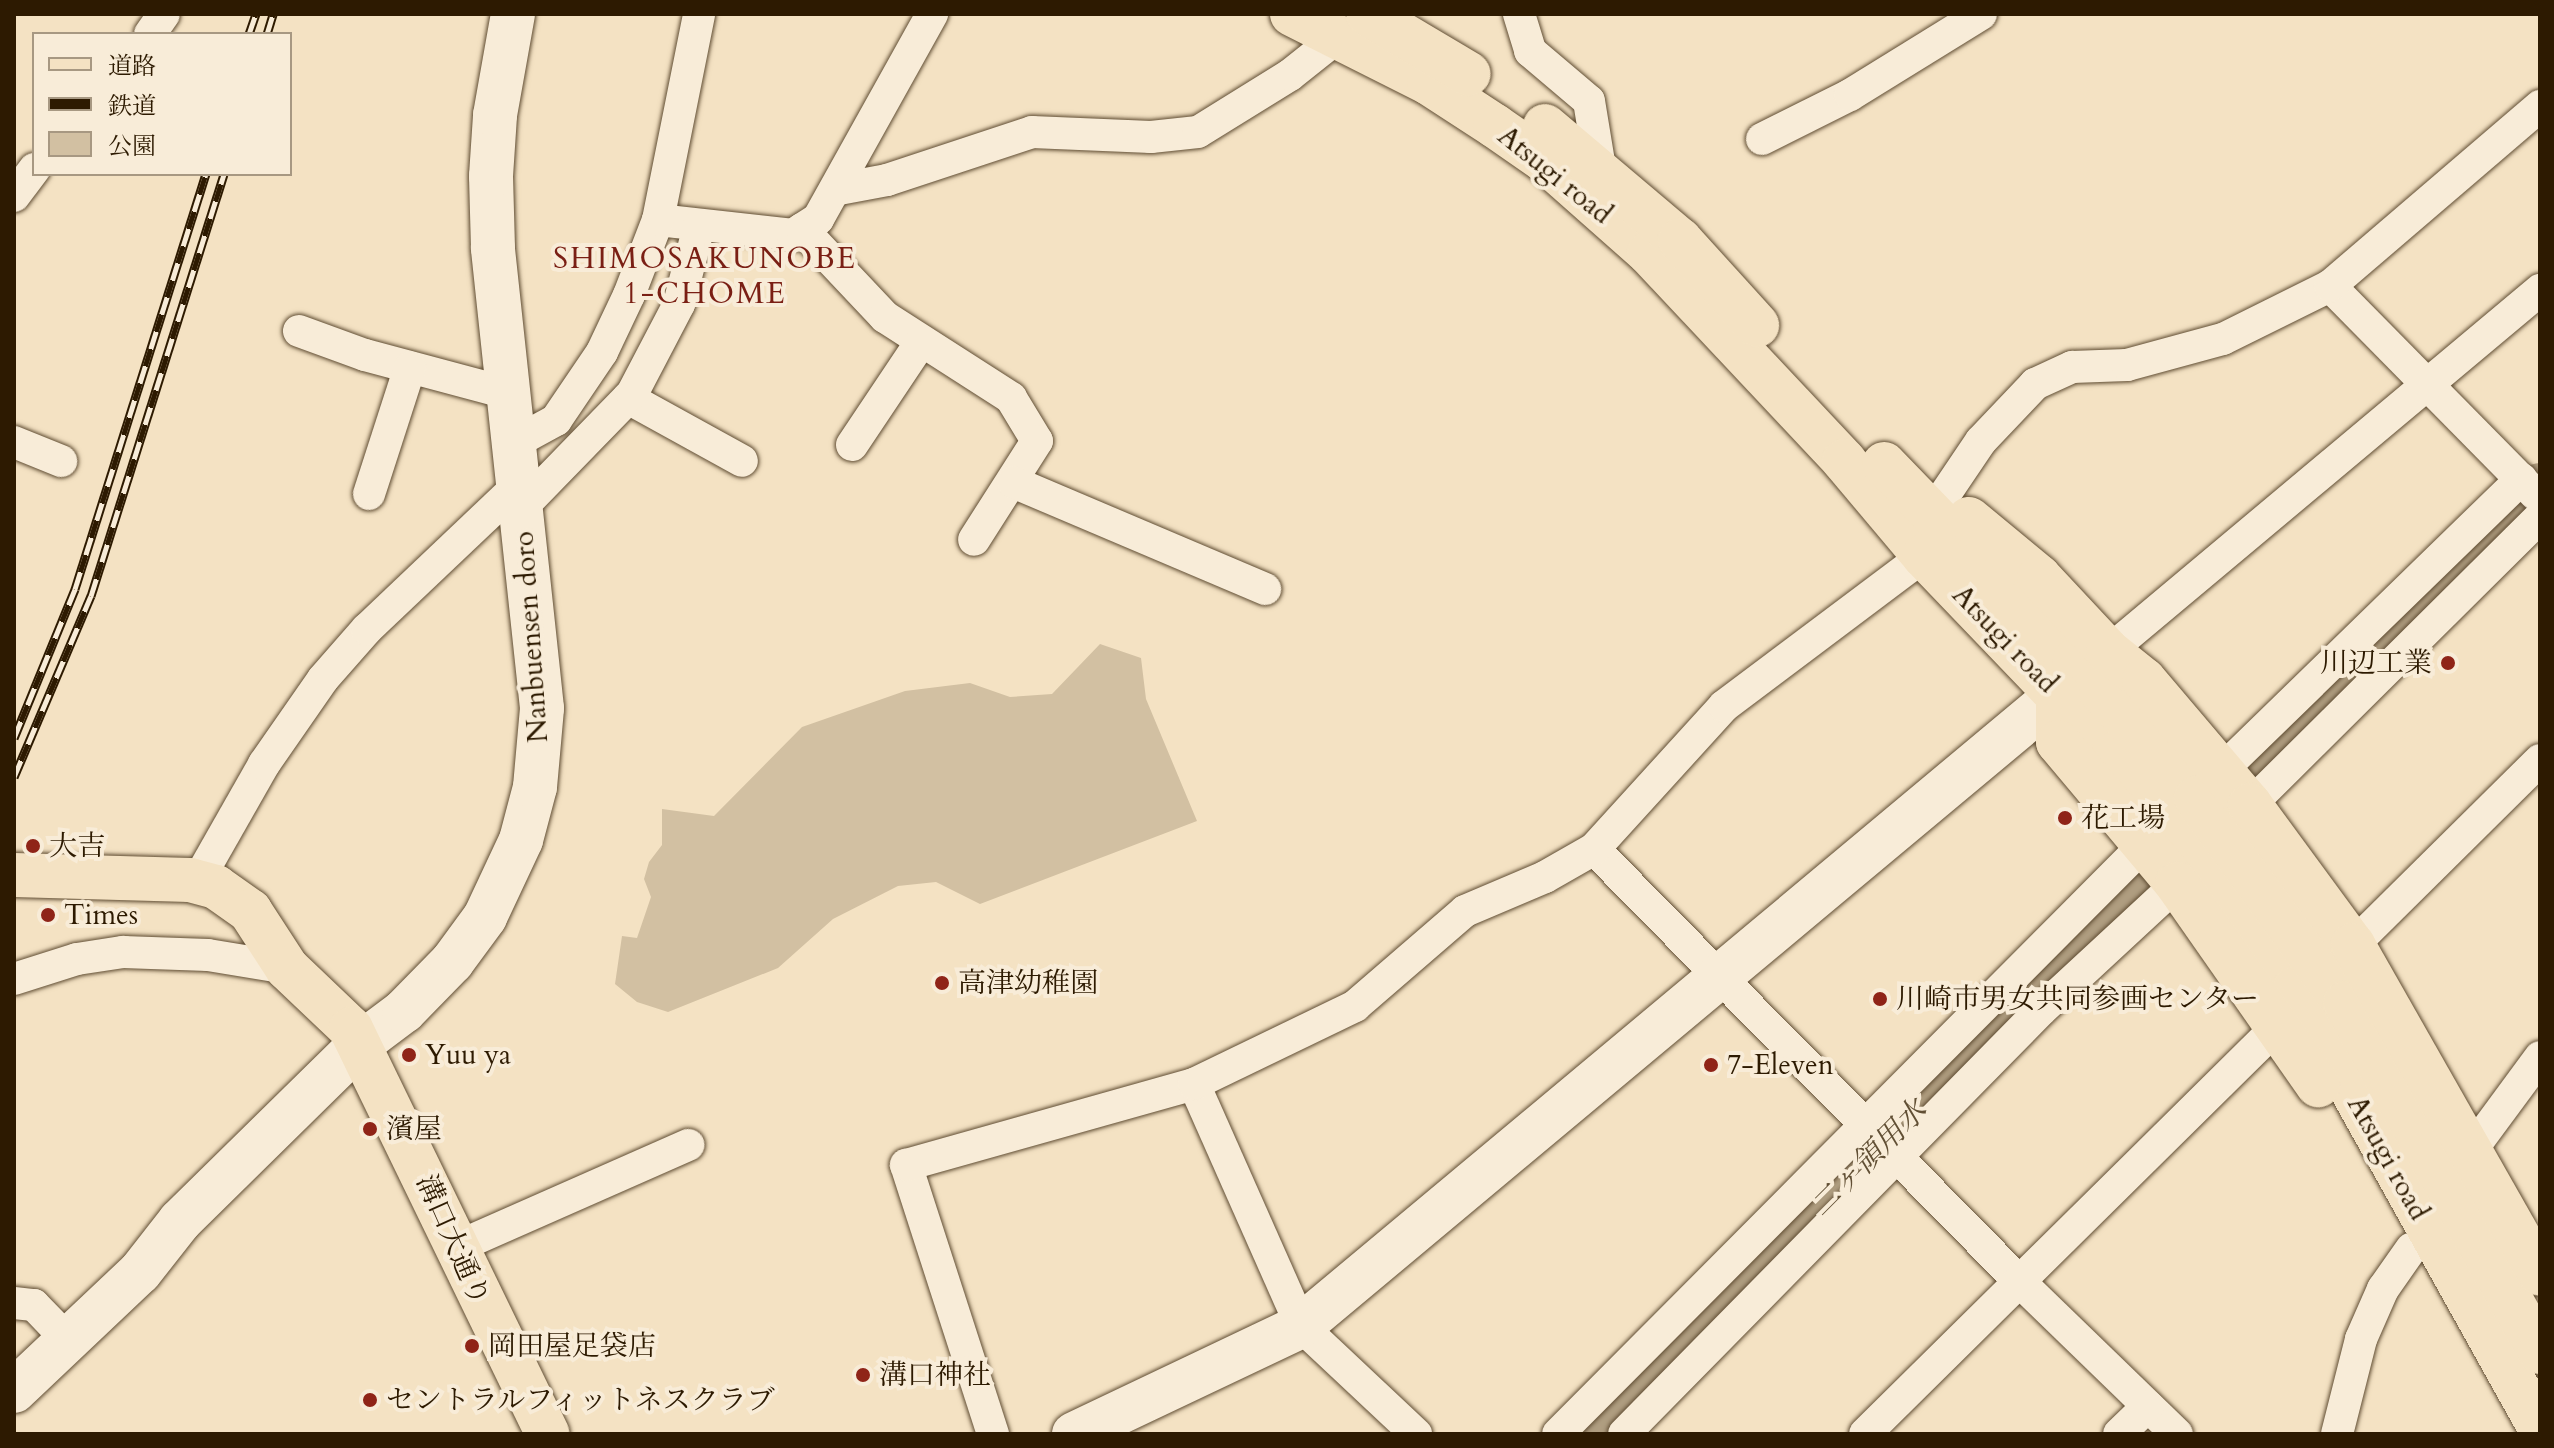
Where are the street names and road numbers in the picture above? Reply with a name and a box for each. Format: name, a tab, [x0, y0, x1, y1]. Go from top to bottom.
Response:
street label: Atsugi road	[1491, 119, 1619, 231]
street label: Nanbuensen doro	[507, 530, 555, 744]
street label: Atsugi road	[1945, 578, 2065, 700]
street label: Atsugi road	[2340, 1090, 2436, 1226]
street label: 溝口大通り	[409, 1169, 497, 1311]

